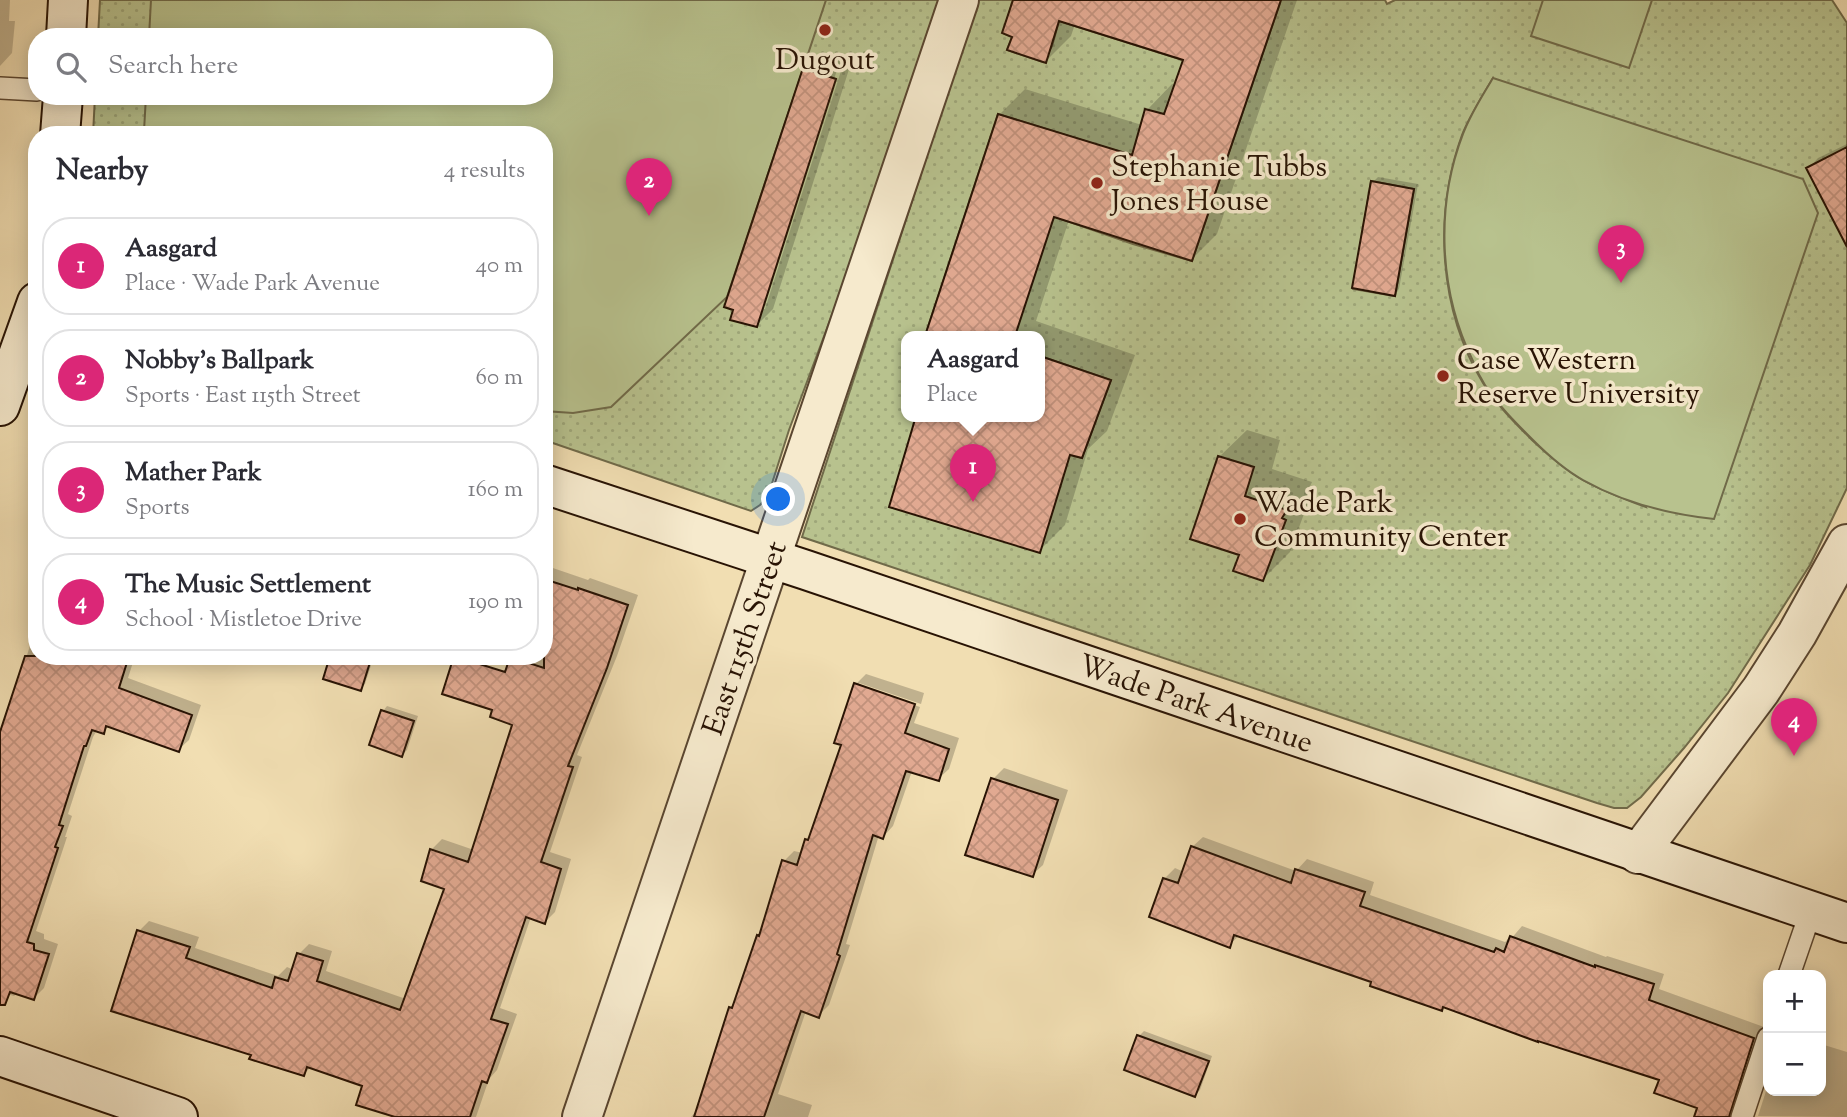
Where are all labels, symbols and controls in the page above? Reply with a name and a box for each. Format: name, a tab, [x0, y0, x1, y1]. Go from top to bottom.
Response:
marker: Dugout	[817, 22, 833, 38]
search box	[28, 28, 553, 105]
place label: Dugout	[775, 40, 875, 83]
icon: search	[52, 48, 90, 86]
text: Search here	[108, 48, 238, 85]
place label: Stephanie Tubbs Jones House	[1109, 147, 1327, 224]
text: Nearby	[56, 150, 148, 193]
text: 4 results	[444, 155, 525, 188]
pin: 2	[626, 158, 672, 216]
marker: Stephanie Tubbs Jones House	[1089, 175, 1105, 191]
pin: 3	[1598, 225, 1644, 283]
text: Aasgard	[125, 231, 217, 268]
text: 1	[77, 250, 85, 283]
text: 40 m	[476, 250, 523, 283]
text: Place · Wade Park Avenue	[125, 268, 380, 301]
popup	[901, 331, 1045, 422]
place label: Case Western Reserve University	[1457, 340, 1700, 417]
text: Aasgard	[927, 342, 1019, 379]
text: Nobby's Ballpark	[125, 343, 314, 380]
text: 2	[76, 362, 86, 395]
text: 60 m	[475, 362, 523, 395]
marker: Case Western Reserve University	[1435, 368, 1451, 384]
text: Place	[927, 379, 978, 412]
text: Sports · East 115th Street	[125, 380, 361, 413]
pin: 1	[950, 444, 996, 502]
text: Mather Park	[125, 455, 262, 492]
text: 3	[76, 474, 86, 507]
text: 160 m	[468, 474, 523, 507]
your location	[761, 482, 795, 516]
place label: Wade Park Community Center	[1254, 483, 1508, 560]
text: Sports	[125, 492, 190, 525]
marker: Wade Park Community Center	[1232, 511, 1248, 527]
street label: East 115th Street	[693, 536, 800, 742]
text: The Music Settlement	[125, 567, 371, 604]
text: 4	[75, 586, 87, 619]
text: 190 m	[468, 586, 523, 619]
text: School · Mistletoe Drive	[125, 604, 362, 637]
street label: Wade Park Avenue	[1072, 645, 1318, 766]
pin: 4	[1771, 698, 1817, 756]
map controls	[1763, 970, 1826, 1096]
button: +	[1763, 970, 1826, 1033]
button: −	[1763, 1033, 1826, 1096]

